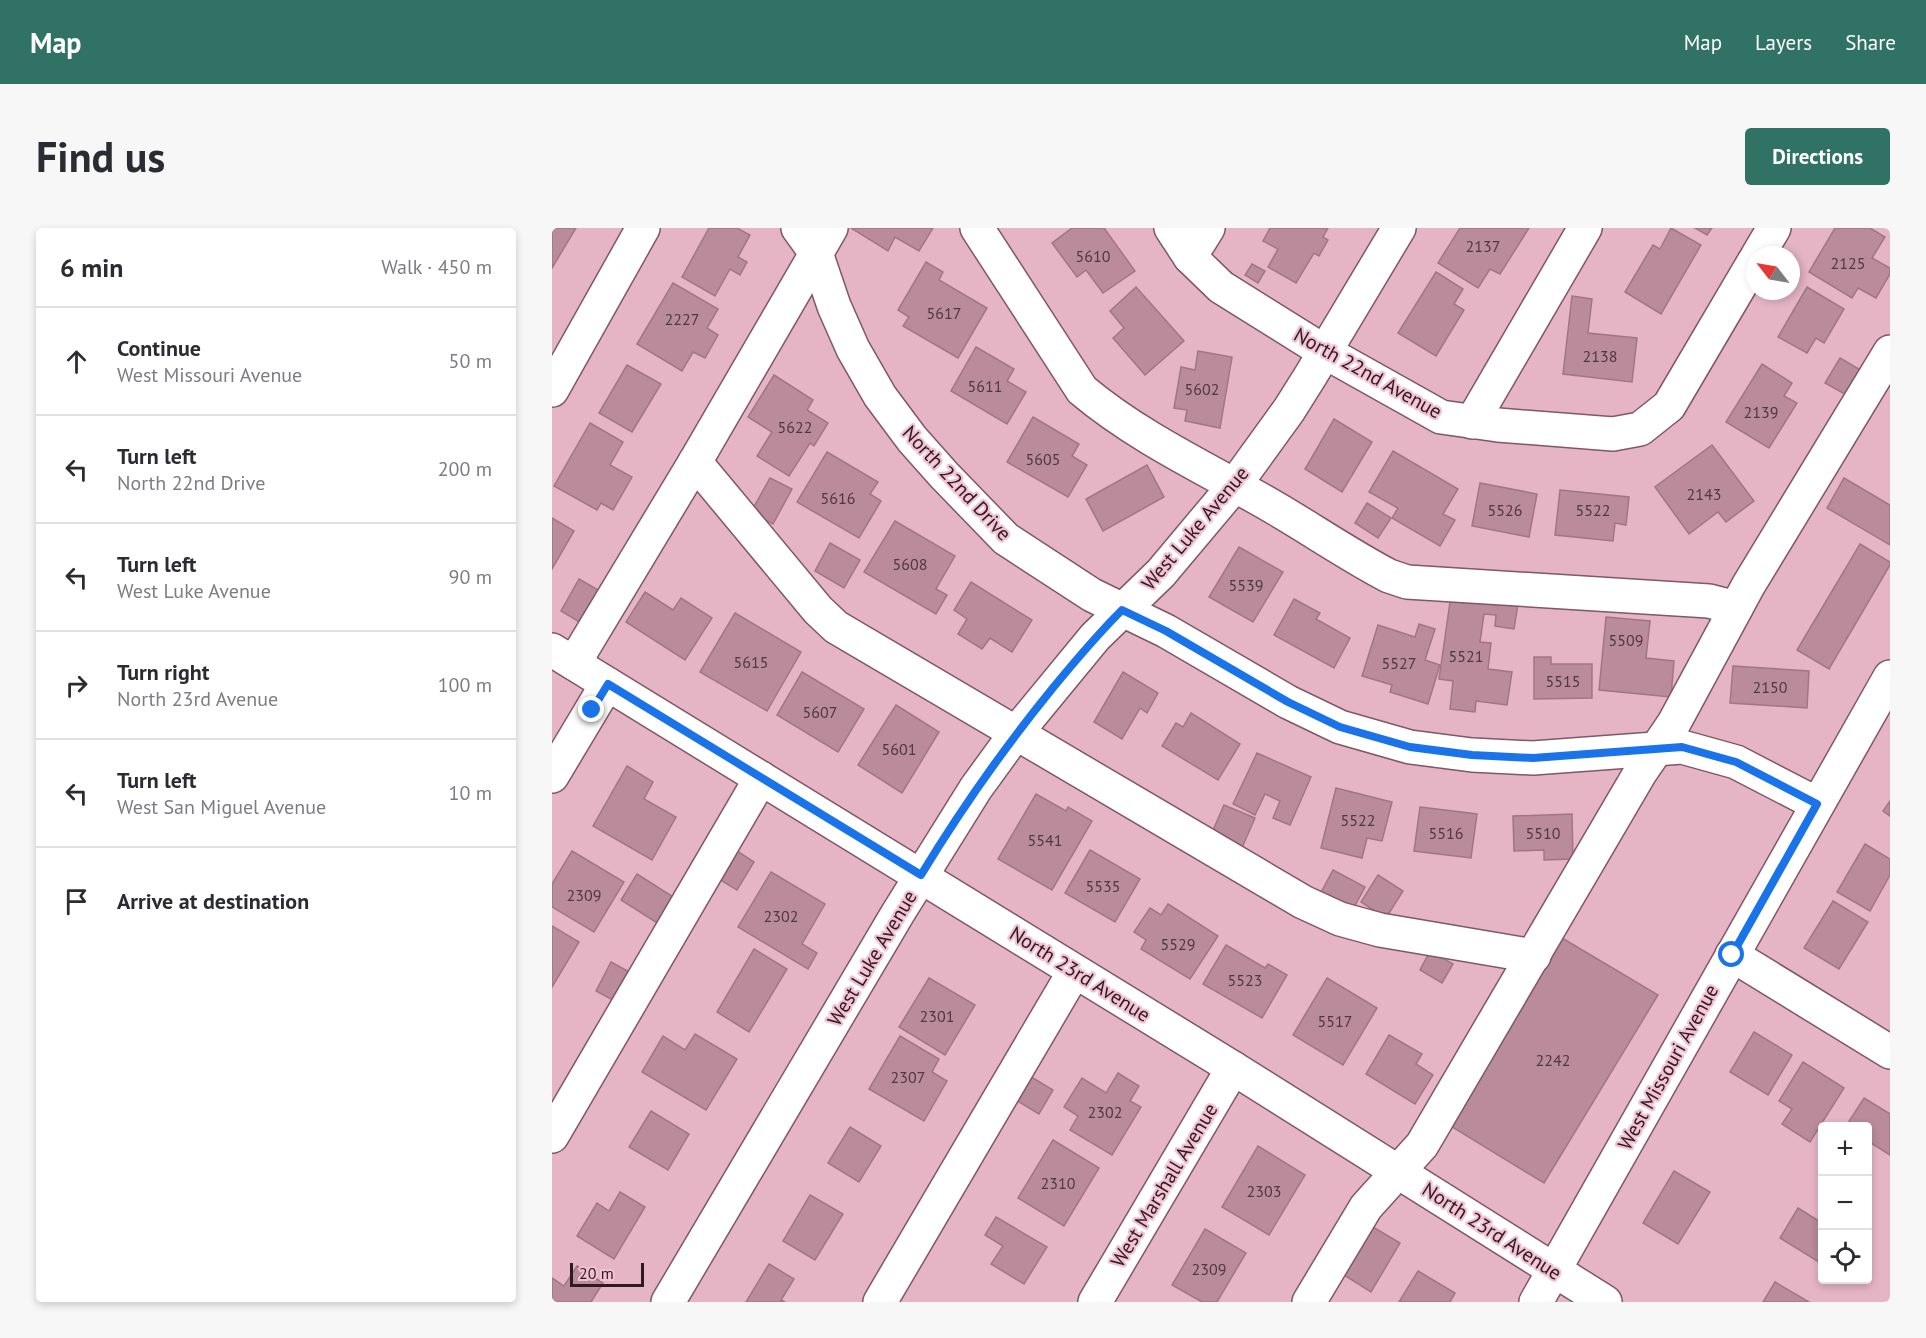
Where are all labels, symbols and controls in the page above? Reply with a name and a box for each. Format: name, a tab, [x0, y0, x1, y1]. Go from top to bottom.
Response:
text: Map	[30, 24, 81, 61]
text: Map	[1684, 29, 1722, 56]
text: Layers	[1755, 29, 1812, 56]
text: Share	[1845, 29, 1896, 56]
button: Directions	[1745, 128, 1890, 185]
text: Find us	[36, 129, 165, 184]
house number: 2137	[1466, 236, 1500, 256]
house number: 5610	[1076, 246, 1111, 266]
north arrow	[1746, 246, 1800, 300]
text: 6 min	[60, 251, 123, 284]
house number: 2125	[1831, 253, 1865, 273]
text: Walk · 450 m	[381, 254, 492, 280]
house number: 5617	[927, 303, 961, 323]
house number: 2227	[665, 309, 699, 329]
street label: North 22nd Avenue	[1289, 322, 1447, 424]
text: Continue	[117, 334, 201, 362]
icon: ahead	[60, 345, 93, 378]
house number: 2138	[1583, 346, 1617, 366]
text: 50 m	[449, 348, 492, 374]
text: West Missouri Avenue	[117, 362, 302, 388]
house number: 5611	[968, 376, 1002, 396]
house number: 5602	[1185, 379, 1219, 399]
house number: 2139	[1744, 402, 1778, 422]
house number: 5622	[778, 417, 812, 437]
street label: North 22nd Drive	[897, 420, 1017, 546]
text: Turn left	[117, 442, 197, 470]
house number: 5605	[1026, 449, 1060, 469]
icon: left	[60, 453, 93, 486]
text: 200 m	[438, 456, 492, 482]
street label: West Luke Avenue	[1136, 461, 1254, 595]
text: North 22nd Drive	[117, 470, 265, 496]
house number: 2143	[1687, 484, 1721, 504]
house number: 5616	[821, 488, 855, 508]
house number: 5526	[1488, 500, 1522, 520]
house number: 5522	[1576, 500, 1610, 520]
text: Turn left	[117, 550, 197, 578]
house number: 5608	[893, 554, 927, 574]
icon: left	[60, 561, 93, 594]
text: 90 m	[449, 564, 492, 590]
house number: 5539	[1229, 575, 1263, 595]
text: West Luke Avenue	[117, 578, 271, 604]
house number: 5509	[1609, 630, 1643, 650]
house number: 5521	[1449, 646, 1483, 666]
house number: 5615	[734, 652, 768, 672]
house number: 5527	[1382, 653, 1416, 673]
text: Turn right	[117, 658, 209, 686]
icon: right	[60, 669, 93, 702]
house number: 5515	[1546, 671, 1580, 691]
text: 100 m	[438, 672, 492, 698]
house number: 2150	[1753, 677, 1788, 697]
text: North 23rd Avenue	[117, 686, 278, 712]
route end	[578, 696, 604, 722]
house number: 5607	[803, 702, 837, 722]
house number: 5601	[882, 739, 916, 759]
text: Turn left	[117, 766, 197, 794]
icon: left	[60, 777, 93, 810]
text: 10 m	[449, 780, 492, 806]
text: West San Miguel Avenue	[117, 794, 326, 820]
house number: 5522	[1341, 810, 1375, 830]
house number: 5516	[1429, 823, 1463, 843]
house number: 5510	[1526, 823, 1561, 843]
house number: 5541	[1028, 830, 1062, 850]
house number: 5535	[1086, 876, 1120, 896]
icon: arrive	[60, 885, 93, 918]
house number: 2309	[567, 885, 601, 905]
street label: West Luke Avenue	[821, 885, 923, 1031]
text: Arrive at destination	[117, 887, 309, 915]
house number: 2302	[764, 906, 798, 926]
street label: North 23rd Avenue	[1005, 920, 1155, 1028]
house number: 5529	[1161, 934, 1195, 954]
route start	[1718, 941, 1744, 967]
house number: 5523	[1228, 970, 1262, 990]
street label: West Missouri Avenue	[1612, 980, 1724, 1154]
house number: 2301	[920, 1006, 954, 1026]
house number: 5517	[1318, 1011, 1352, 1031]
house number: 2242	[1536, 1050, 1570, 1070]
house number: 2307	[891, 1067, 925, 1087]
street label: West Marshall Avenue	[1105, 1098, 1223, 1272]
house number: 2302	[1088, 1102, 1122, 1122]
map controls	[1818, 1122, 1872, 1284]
button: +	[1818, 1122, 1872, 1176]
house number: 2310	[1041, 1173, 1076, 1193]
street label: North 23rd Avenue	[1417, 1176, 1567, 1286]
button: −	[1818, 1176, 1872, 1230]
house number: 2303	[1247, 1181, 1281, 1201]
button: locate	[1818, 1230, 1872, 1284]
house number: 2309	[1192, 1259, 1226, 1279]
scale bar	[570, 1260, 644, 1288]
text: 20 m	[579, 1263, 614, 1283]

